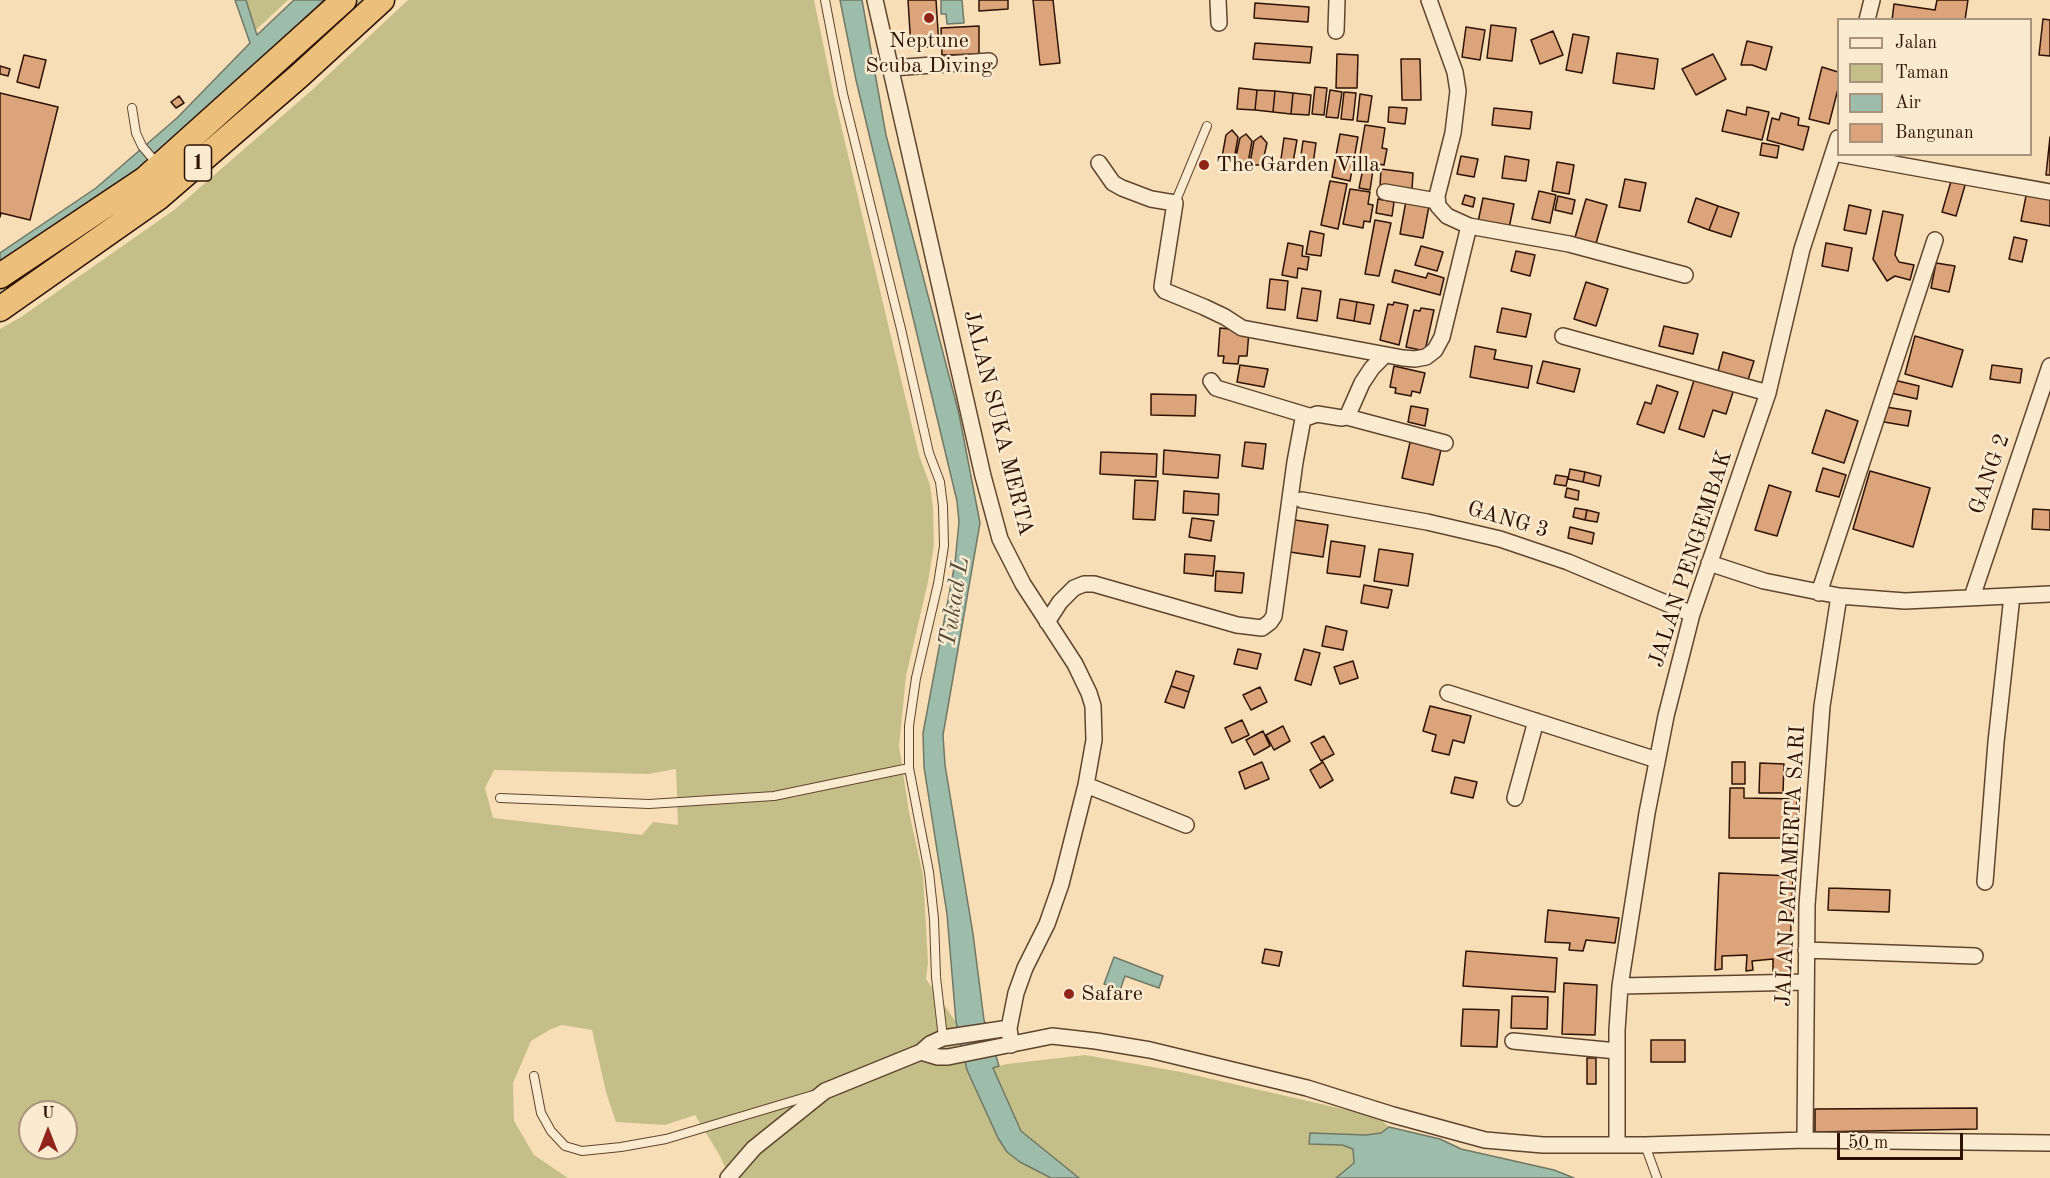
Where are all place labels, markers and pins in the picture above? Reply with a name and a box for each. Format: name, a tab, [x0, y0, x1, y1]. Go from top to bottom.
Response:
marker: Neptune Scuba Diving	[922, 11, 936, 25]
place label: Neptune Scuba Diving	[865, 28, 993, 80]
place label: The Garden Villa	[1216, 152, 1380, 178]
marker: The Garden Villa	[1197, 158, 1211, 172]
place label: Safare	[1081, 981, 1143, 1007]
marker: Safare	[1062, 987, 1076, 1001]

